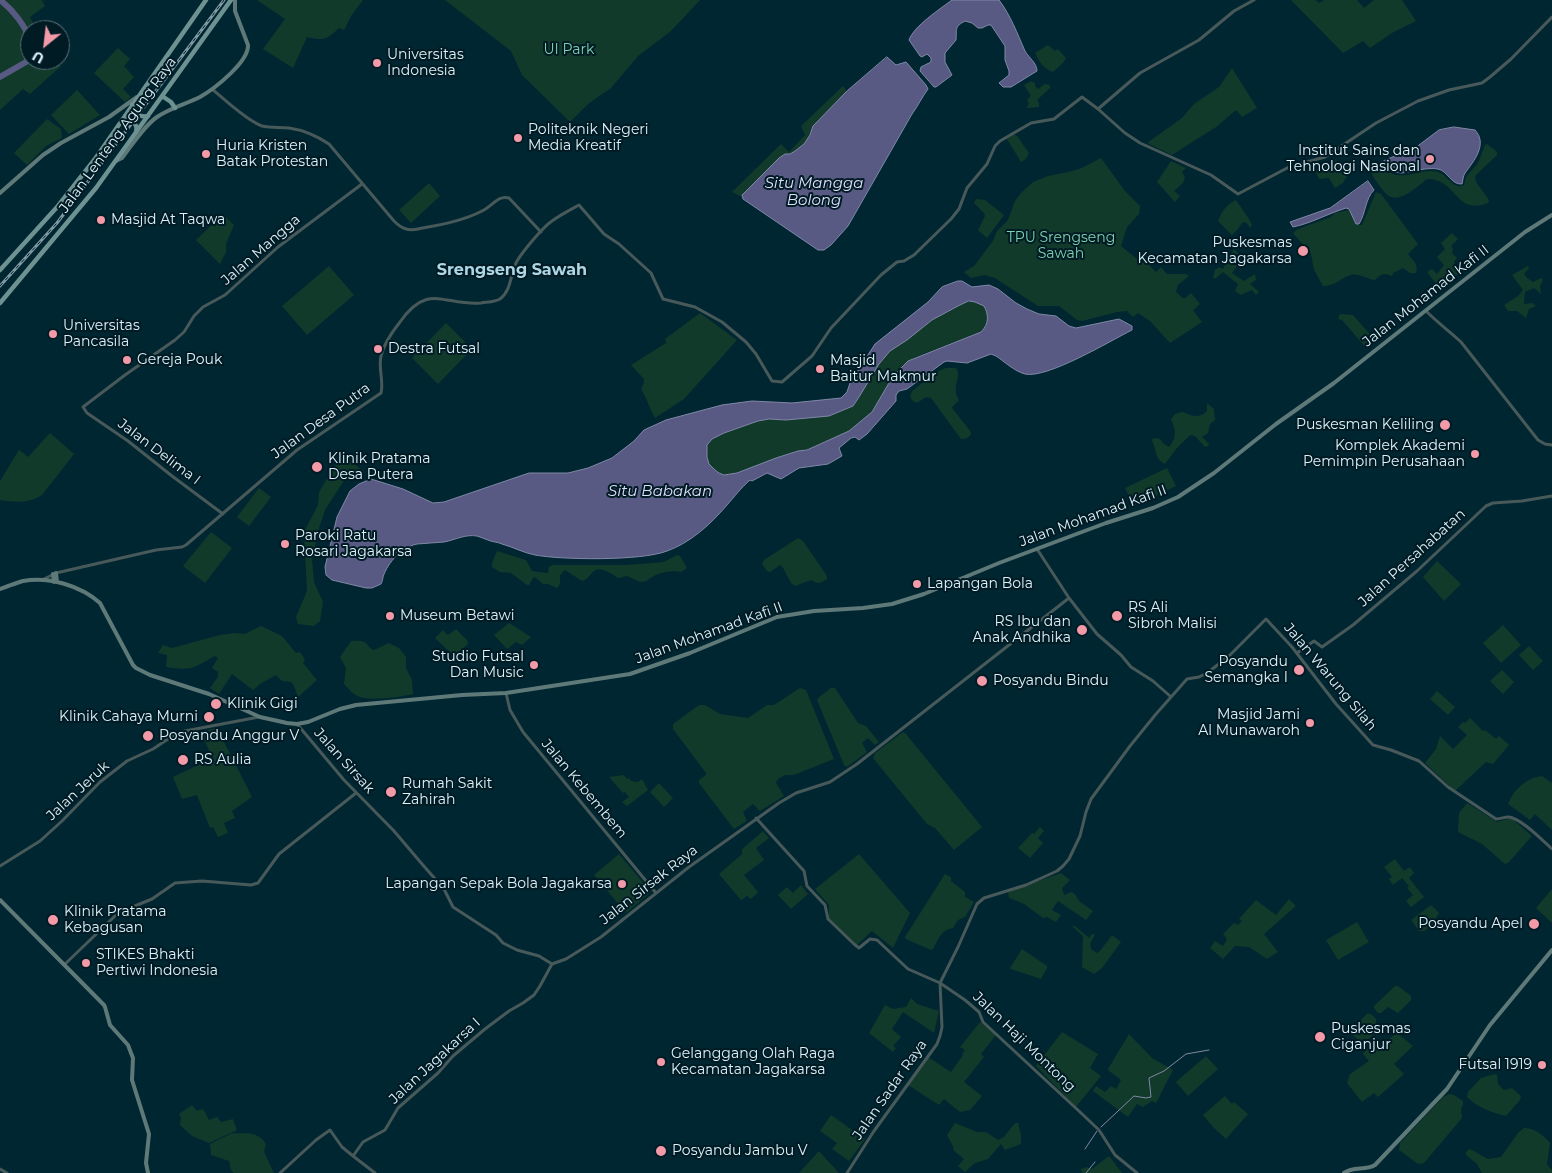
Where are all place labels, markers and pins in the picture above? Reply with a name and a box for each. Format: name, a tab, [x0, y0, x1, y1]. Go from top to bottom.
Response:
place label: Universitas Indonesia	[387, 47, 464, 80]
marker: Universitas Indonesia	[371, 57, 383, 69]
place label: Politeknik Negeri Media Kreatif	[528, 122, 649, 154]
marker: Politeknik Negeri Media Kreatif	[512, 132, 524, 144]
place label: Huria Kristen Batak Protestan	[216, 138, 328, 170]
place label: Institut Sains dan Tehnologi Nasional	[1286, 143, 1420, 176]
marker: Huria Kristen Batak Protestan	[200, 148, 212, 160]
marker: Institut Sains dan Tehnologi Nasional	[1424, 153, 1436, 165]
place label: Masjid At Taqwa	[111, 212, 225, 228]
marker: Masjid At Taqwa	[95, 214, 107, 226]
place label: Puskesmas Kecamatan Jagakarsa	[1138, 235, 1292, 268]
marker: Puskesmas Kecamatan Jagakarsa	[1296, 244, 1310, 258]
place label: Universitas Pancasila	[63, 318, 140, 351]
marker: Universitas Pancasila	[47, 328, 59, 340]
place label: Destra Futsal	[388, 341, 480, 357]
marker: Destra Futsal	[372, 343, 384, 355]
place label: Gereja Pouk	[137, 352, 222, 368]
place label: Masjid Baitur Makmur	[830, 353, 937, 386]
marker: Gereja Pouk	[121, 354, 133, 366]
marker: Masjid Baitur Makmur	[814, 363, 826, 375]
place label: Puskesman Keliling	[1296, 417, 1434, 433]
marker: Puskesman Keliling	[1438, 418, 1452, 432]
place label: Komplek Akademi Pemimpin Perusahaan	[1303, 438, 1465, 471]
marker: Komplek Akademi Pemimpin Perusahaan	[1469, 448, 1481, 460]
place label: Klinik Pratama Desa Putera	[328, 451, 431, 484]
marker: Klinik Pratama Desa Putera	[310, 460, 324, 474]
place label: Paroki Ratu Rosari Jagakarsa	[295, 528, 412, 560]
marker: Paroki Ratu Rosari Jagakarsa	[279, 538, 291, 550]
place label: Lapangan Bola	[927, 576, 1033, 592]
marker: Lapangan Bola	[911, 578, 923, 590]
place label: RS Ali Sibroh Malisi	[1128, 600, 1217, 632]
place label: Museum Betawi	[400, 608, 515, 624]
marker: RS Ali Sibroh Malisi	[1110, 609, 1124, 623]
marker: Museum Betawi	[384, 610, 396, 622]
place label: RS Ibu dan Anak Andhika	[972, 614, 1071, 646]
marker: RS Ibu dan Anak Andhika	[1075, 623, 1089, 637]
place label: Studio Futsal Dan Music	[432, 649, 524, 682]
place label: Posyandu Semangka I	[1204, 654, 1288, 686]
marker: Studio Futsal Dan Music	[528, 659, 540, 671]
marker: Posyandu Semangka I	[1292, 663, 1306, 677]
place label: Posyandu Bindu	[993, 673, 1109, 689]
marker: Posyandu Bindu	[975, 674, 989, 688]
place label: Klinik Gigi	[227, 696, 298, 712]
marker: Klinik Gigi	[209, 697, 223, 711]
place label: Masjid Jami Al Munawaroh	[1198, 707, 1300, 740]
place label: Klinik Cahaya Murni	[59, 709, 198, 725]
marker: Klinik Cahaya Murni	[202, 710, 216, 724]
marker: Masjid Jami Al Munawaroh	[1304, 717, 1316, 729]
place label: Posyandu Anggur V	[159, 728, 299, 744]
marker: Posyandu Anggur V	[141, 729, 155, 743]
place label: RS Aulia	[194, 752, 251, 768]
marker: RS Aulia	[176, 753, 190, 767]
place label: Rumah Sakit Zahirah	[402, 776, 492, 809]
marker: Rumah Sakit Zahirah	[384, 785, 398, 799]
place label: Lapangan Sepak Bola Jagakarsa	[385, 876, 612, 892]
marker: Lapangan Sepak Bola Jagakarsa	[616, 878, 628, 890]
place label: Klinik Pratama Kebagusan	[64, 904, 167, 936]
marker: Klinik Pratama Kebagusan	[46, 913, 60, 927]
place label: Posyandu Apel	[1418, 916, 1523, 932]
marker: Posyandu Apel	[1527, 917, 1541, 931]
place label: STIKES Bhakti Pertiwi Indonesia	[96, 947, 218, 980]
marker: STIKES Bhakti Pertiwi Indonesia	[80, 957, 92, 969]
place label: Puskesmas Ciganjur	[1331, 1021, 1411, 1054]
marker: Puskesmas Ciganjur	[1313, 1030, 1327, 1044]
place label: Gelanggang Olah Raga Kecamatan Jagakarsa	[671, 1046, 835, 1078]
marker: Gelanggang Olah Raga Kecamatan Jagakarsa	[655, 1056, 667, 1068]
place label: Futsal 1919	[1459, 1057, 1532, 1073]
marker: Futsal 1919	[1536, 1059, 1548, 1071]
place label: Posyandu Jambu V	[672, 1143, 808, 1159]
marker: Posyandu Jambu V	[654, 1144, 668, 1158]

